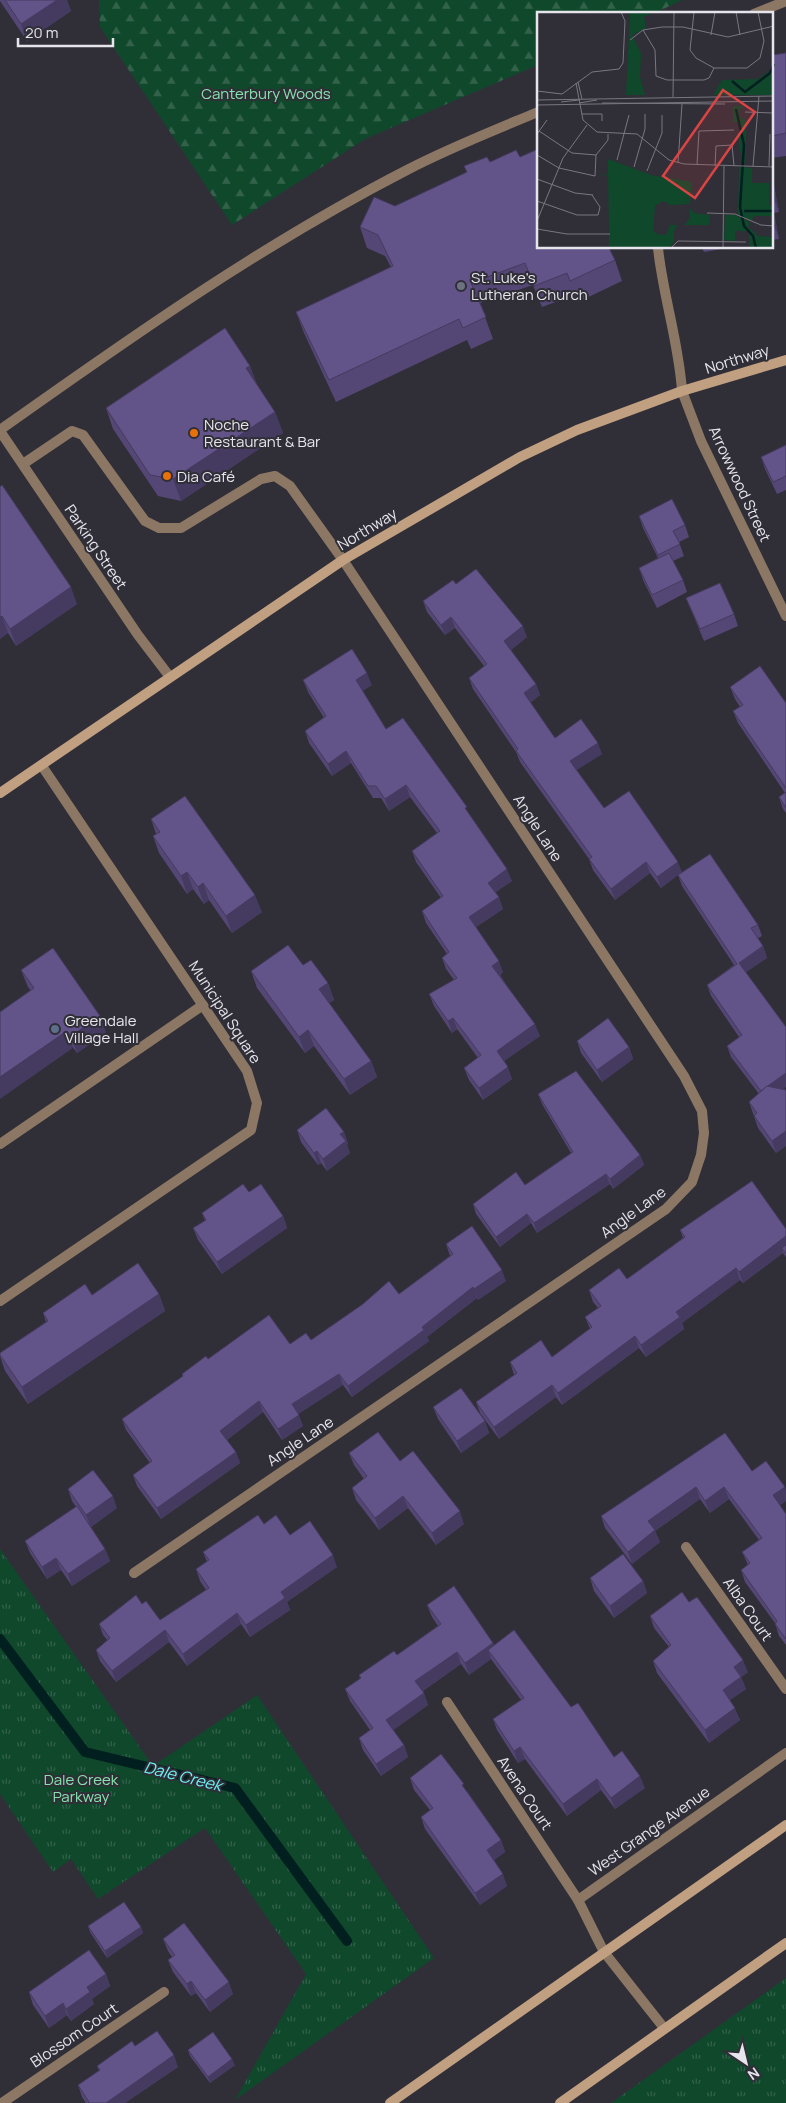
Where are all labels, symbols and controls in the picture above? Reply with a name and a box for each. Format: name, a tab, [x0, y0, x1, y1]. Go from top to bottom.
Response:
inset map	[537, 12, 774, 249]
scale bar	[18, 15, 112, 47]
text: 20 m	[25, 22, 58, 43]
park label: Canterbury Woods	[201, 83, 331, 104]
place label: St. Luke's Lutheran Church	[471, 267, 588, 305]
marker: St. Luke's Lutheran Church	[455, 280, 467, 292]
street label: Northway	[702, 339, 772, 379]
place label: Noche Restaurant & Bar	[204, 414, 321, 452]
street label: Arrowwood Street	[704, 423, 776, 545]
marker: Noche Restaurant & Bar	[188, 427, 200, 439]
place label: Dia Café	[177, 466, 235, 487]
marker: Dia Café	[161, 470, 173, 482]
street label: Parking Street	[60, 500, 132, 594]
street label: Northway	[333, 503, 401, 555]
street label: Angle Lane	[508, 790, 568, 866]
street label: Municipal Square	[184, 957, 266, 1068]
place label: Greendale Village Hall	[65, 1010, 139, 1048]
marker: Greendale Village Hall	[49, 1023, 61, 1035]
street label: Angle Lane	[596, 1181, 670, 1243]
street label: Angle Lane	[263, 1411, 338, 1471]
street label: Alba Court	[718, 1573, 778, 1645]
street label: Avena Court	[493, 1752, 557, 1834]
water label: Dale Creek	[142, 1756, 226, 1797]
park label: Dale Creek Parkway	[44, 1769, 119, 1807]
street label: West Grange Avenue	[584, 1781, 714, 1881]
street label: Blossom Court	[26, 1998, 122, 2072]
north arrow	[721, 2038, 771, 2088]
text: N	[744, 2063, 763, 2085]

